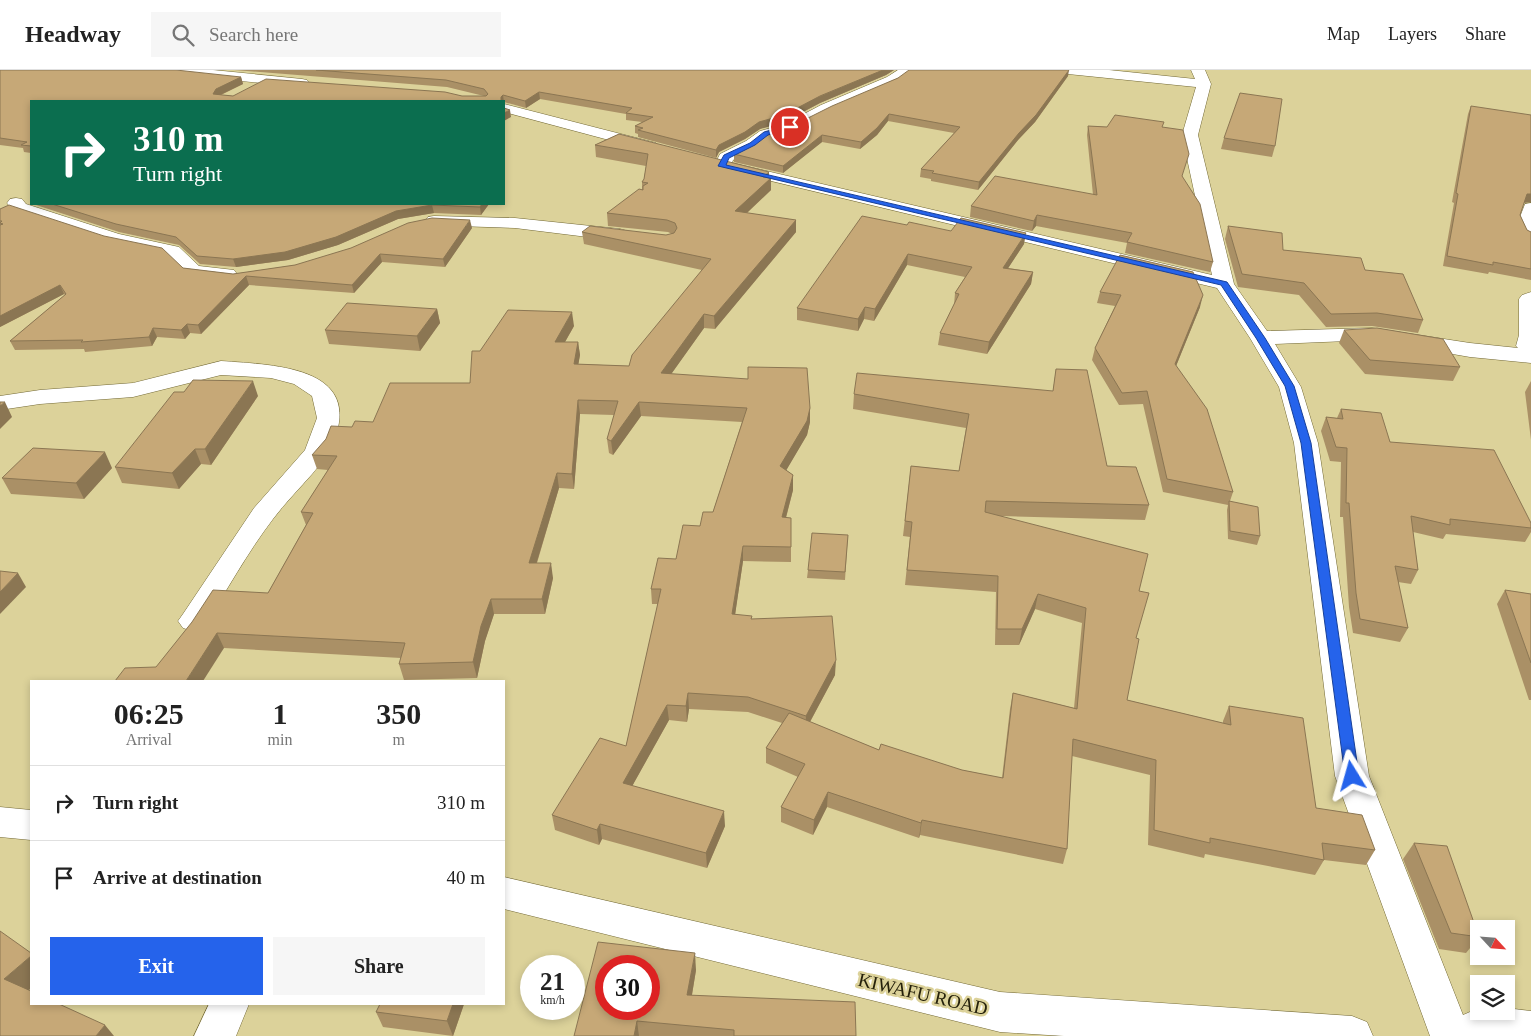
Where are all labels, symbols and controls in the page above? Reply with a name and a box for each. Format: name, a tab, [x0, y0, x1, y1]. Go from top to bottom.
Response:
search box	[151, 12, 501, 57]
text: Headway	[25, 21, 121, 47]
icon: search	[169, 21, 197, 49]
text: Search here	[209, 24, 298, 45]
text: Map	[1327, 24, 1360, 44]
text: Layers	[1388, 24, 1437, 44]
text: Share	[1465, 24, 1506, 44]
pin	[769, 106, 811, 148]
icon: arrive	[776, 113, 804, 141]
icon: right	[50, 120, 115, 185]
text: 310 m	[133, 120, 223, 159]
text: Turn right	[133, 161, 222, 186]
text: 06:25	[114, 697, 184, 730]
text: 1	[272, 697, 287, 730]
text: 350	[376, 697, 421, 730]
text: Arrival	[126, 731, 172, 748]
text: min	[268, 731, 292, 748]
text: m	[392, 731, 405, 748]
position arrow	[1325, 749, 1377, 801]
icon: right	[50, 789, 78, 817]
text: Turn right	[93, 792, 178, 813]
text: 310 m	[437, 792, 485, 813]
icon: arrive	[50, 864, 78, 892]
text: Arrive at destination	[93, 867, 262, 888]
text: 40 m	[446, 867, 485, 888]
north arrow	[1470, 920, 1515, 965]
map controls	[1470, 920, 1515, 1020]
button: Exit	[50, 937, 263, 995]
button: Share	[273, 937, 485, 995]
speed limit sign: 30	[595, 955, 660, 1020]
text: 21	[540, 968, 565, 995]
street label: KIWAFU ROAD	[856, 969, 990, 1019]
button: layers	[1470, 975, 1515, 1020]
text: km/h	[540, 993, 565, 1007]

